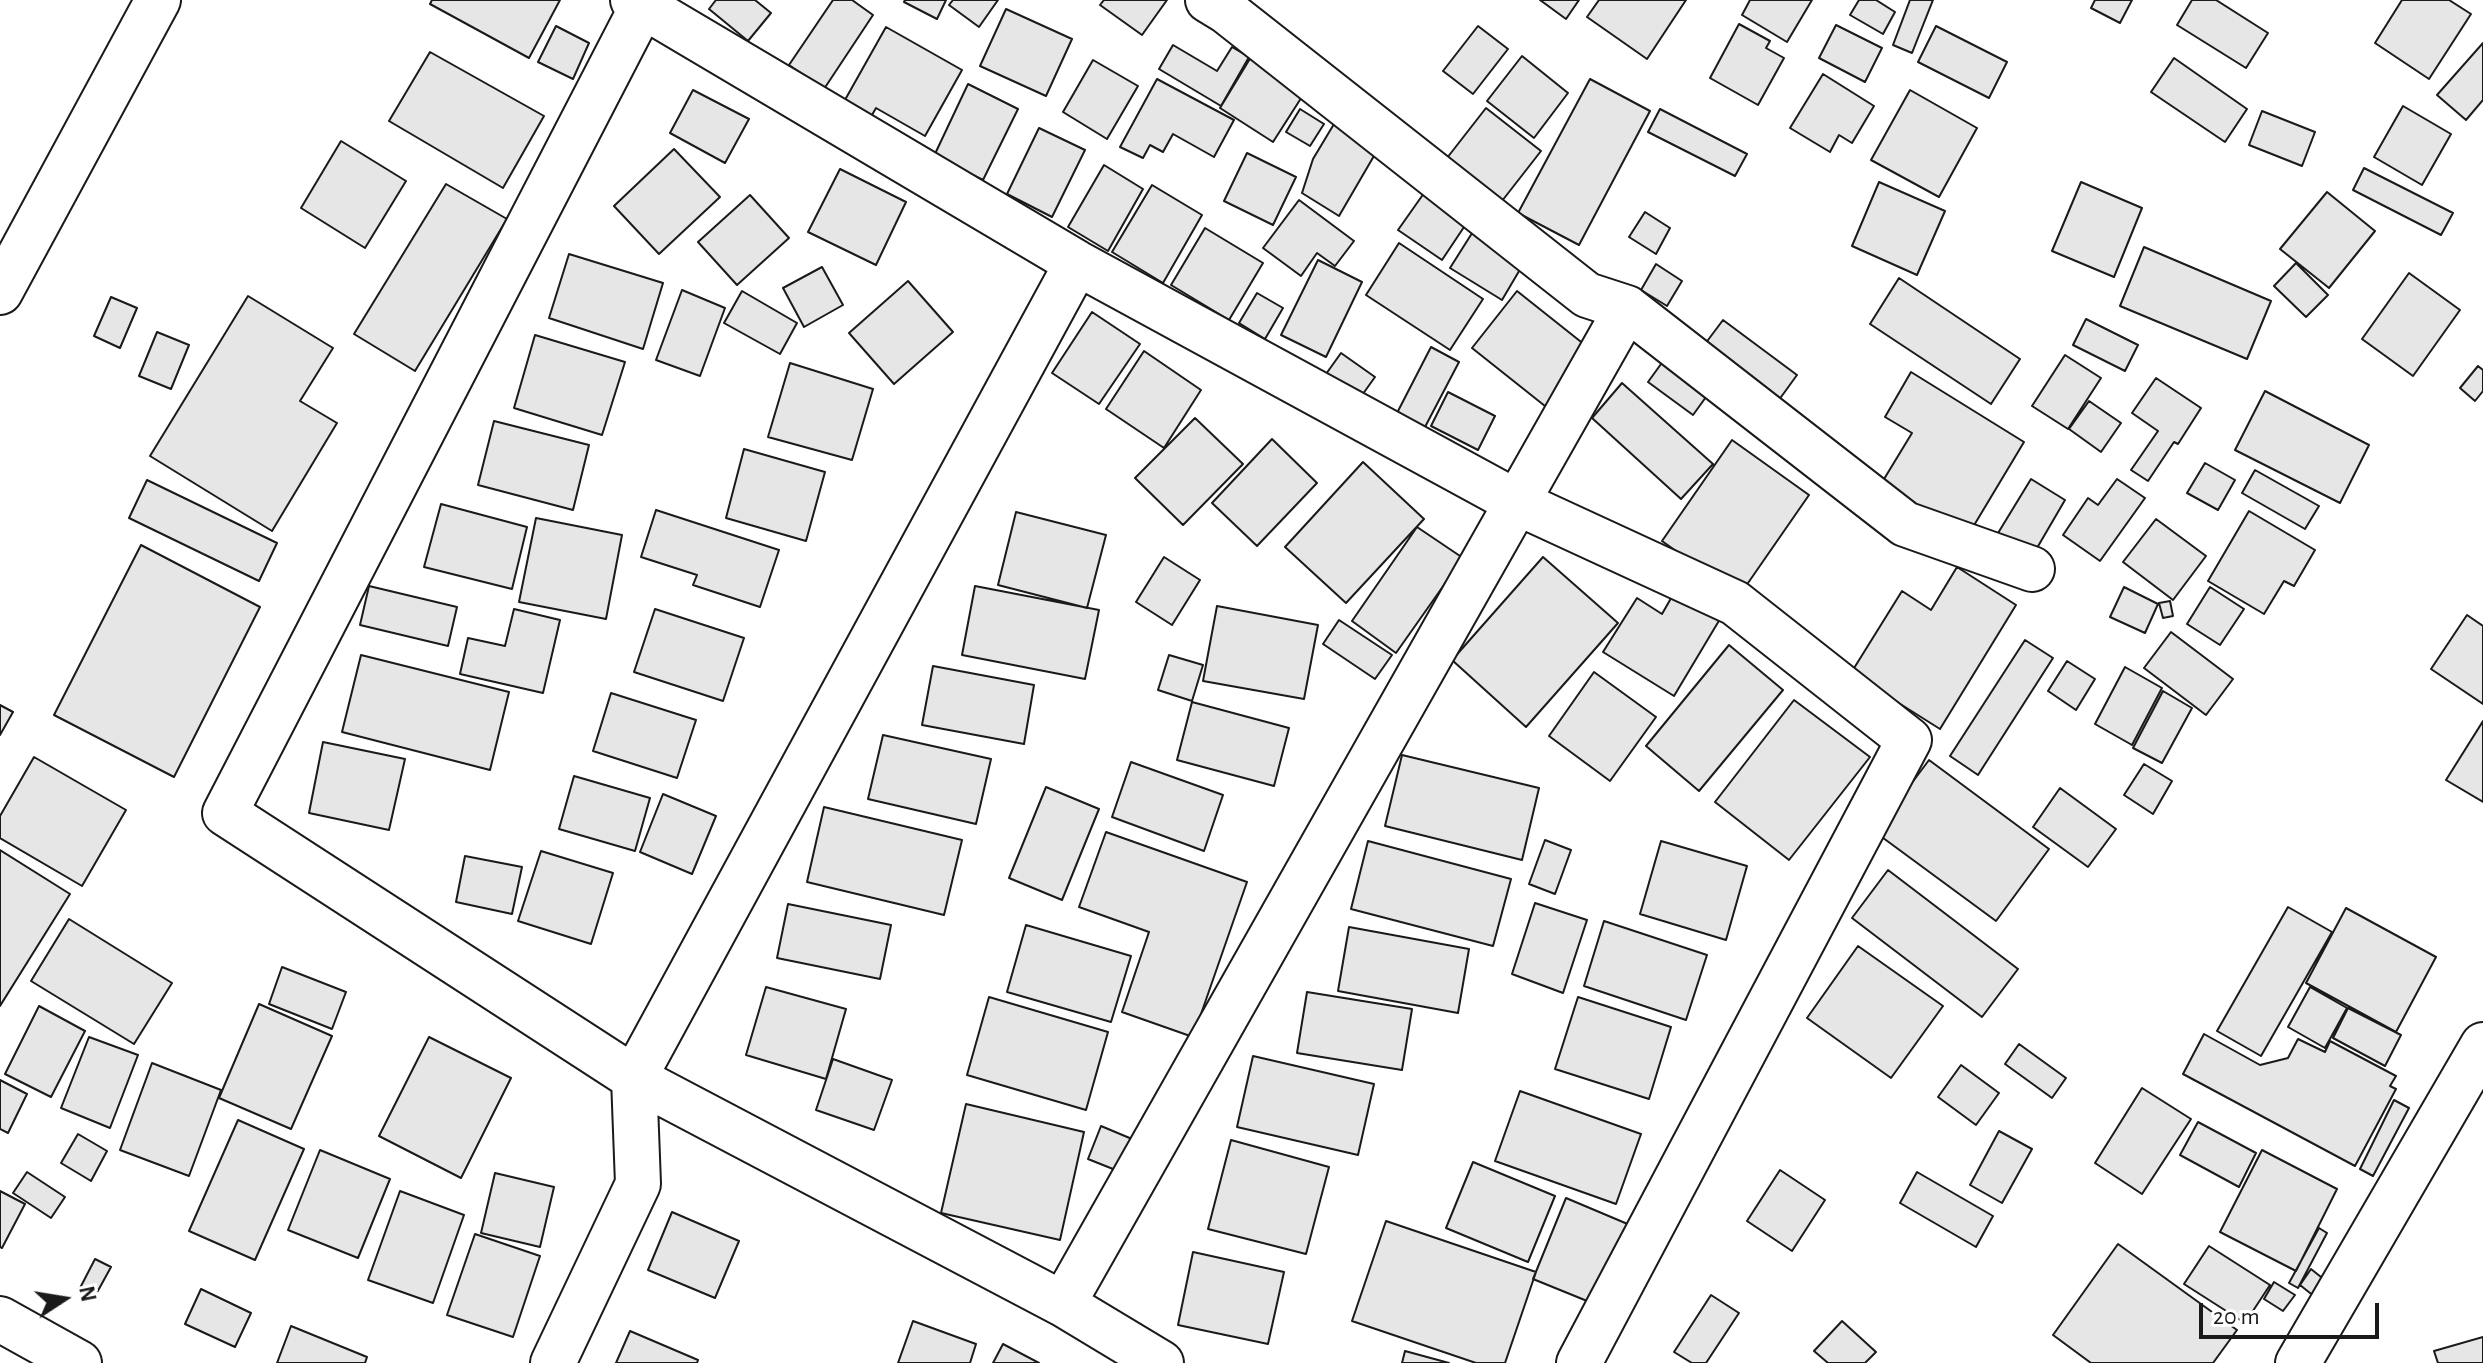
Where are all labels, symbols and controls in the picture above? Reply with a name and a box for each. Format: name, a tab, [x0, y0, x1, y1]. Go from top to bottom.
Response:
north arrow	[24, 1259, 104, 1339]
text: N	[75, 1284, 100, 1304]
scale bar	[2203, 1287, 2383, 1337]
text: 20 m	[2213, 1305, 2260, 1329]

